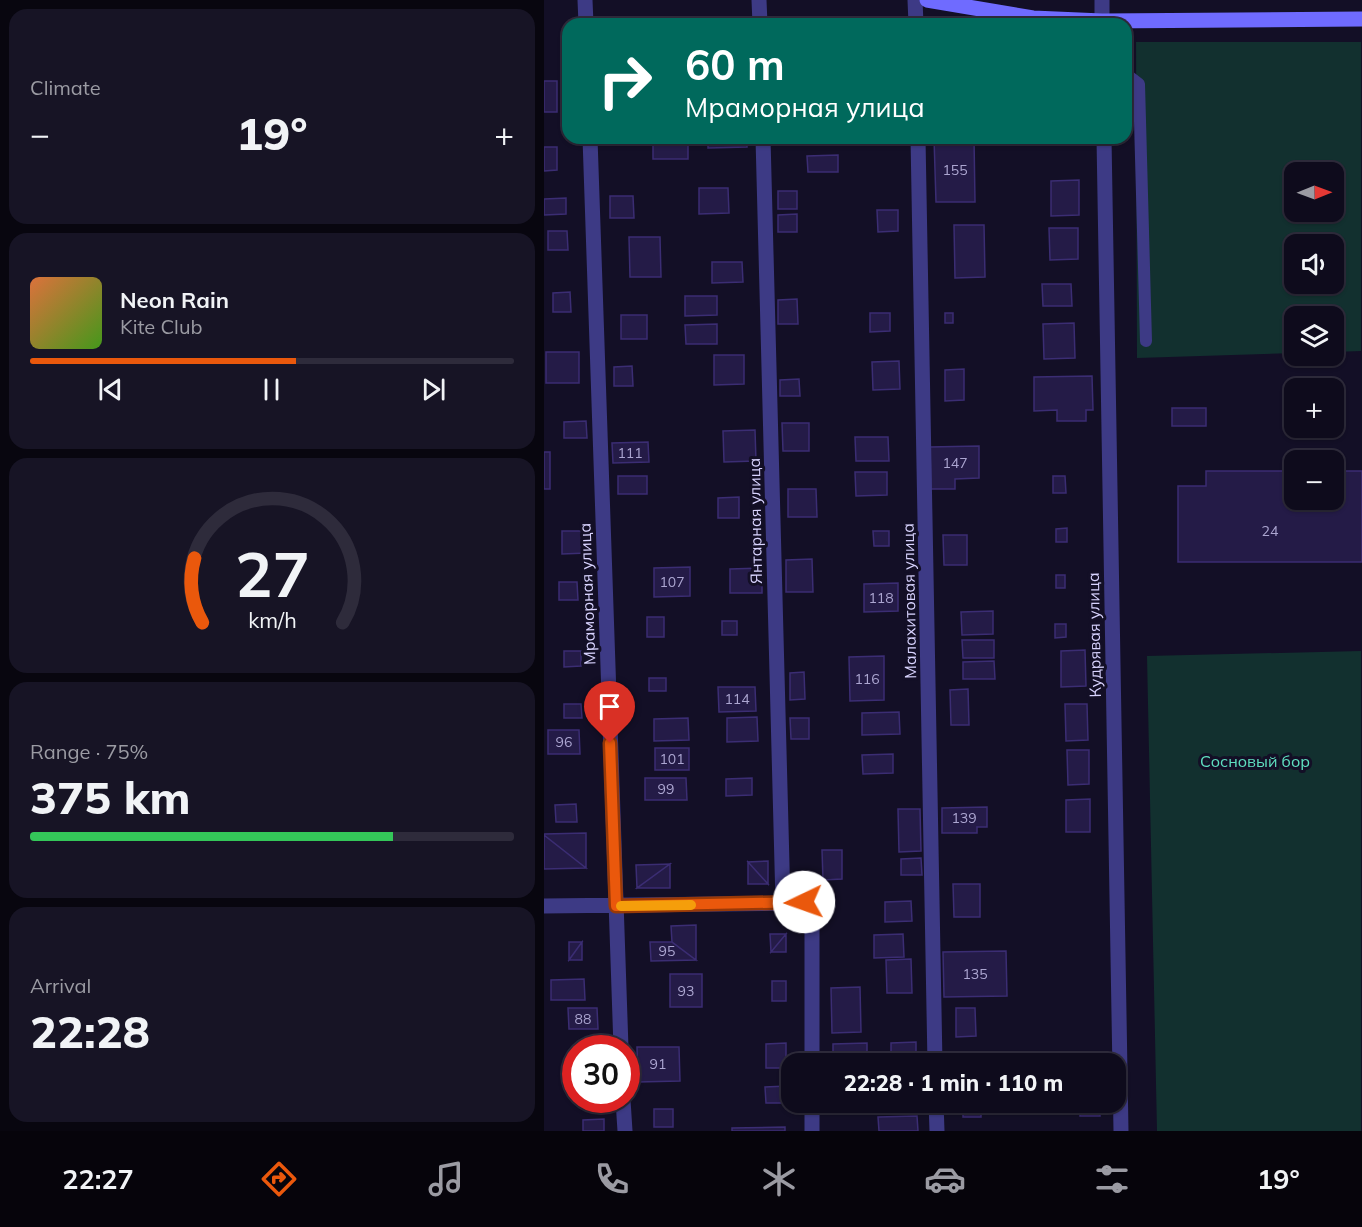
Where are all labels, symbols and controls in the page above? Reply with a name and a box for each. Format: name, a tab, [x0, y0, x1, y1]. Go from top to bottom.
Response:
text: 60 m	[685, 38, 785, 91]
icon: right	[586, 42, 664, 120]
text: Climate	[30, 75, 101, 100]
text: Мраморная улица	[685, 90, 925, 124]
text: 19°	[236, 105, 308, 161]
text: −	[30, 113, 50, 154]
text: +	[494, 113, 514, 154]
house number: 155	[942, 161, 968, 179]
north arrow	[1284, 162, 1344, 222]
map controls	[1284, 162, 1344, 510]
button: sound	[1284, 234, 1344, 294]
text: Neon Rain	[120, 286, 229, 314]
button: layers	[1284, 306, 1344, 366]
text: Kite Club	[120, 314, 202, 339]
icon: previous	[94, 373, 127, 406]
icon: pause	[255, 373, 288, 406]
icon: next	[417, 373, 450, 406]
button: +	[1284, 378, 1344, 438]
house number: 111	[617, 444, 643, 462]
button: −	[1284, 450, 1344, 510]
house number: 147	[942, 454, 968, 472]
street label: Янтарная улица	[744, 458, 766, 584]
house number: 24	[1262, 522, 1279, 540]
street label: Мраморная улица	[575, 523, 599, 665]
street label: Малахитовая улица	[898, 523, 920, 679]
text: 27	[235, 534, 309, 613]
street label: Кудрявая улица	[1083, 572, 1105, 698]
house number: 107	[659, 573, 685, 591]
house number: 118	[868, 589, 894, 607]
text: km/h	[248, 606, 296, 633]
house number: 116	[854, 670, 880, 688]
pin	[584, 681, 635, 743]
icon: arrive	[593, 690, 626, 723]
house number: 114	[724, 690, 750, 708]
house number: 96	[556, 733, 572, 751]
text: Range · 75%	[30, 739, 148, 764]
house number: 101	[659, 750, 685, 768]
park label: Сосновый бор	[1200, 751, 1310, 771]
text: 375 km	[30, 769, 191, 825]
house number: 99	[658, 780, 674, 798]
house number: 139	[951, 809, 977, 827]
position arrow	[772, 870, 836, 934]
house number: 95	[659, 942, 675, 960]
house number: 135	[962, 965, 988, 983]
text: Arrival	[30, 973, 91, 998]
house number: 93	[678, 982, 694, 1000]
text: 22:28	[30, 1003, 150, 1059]
house number: 88	[575, 1010, 591, 1028]
speed limit sign: 30	[562, 1035, 640, 1113]
house number: 91	[650, 1055, 666, 1073]
text: 22:28 · 1 min · 110 m	[844, 1069, 1063, 1097]
icon: directions	[258, 1158, 300, 1200]
icon: music	[425, 1158, 467, 1200]
icon: phone	[591, 1158, 633, 1200]
icon: climate	[758, 1158, 800, 1200]
icon: car	[924, 1158, 966, 1200]
icon: filters	[1091, 1158, 1133, 1200]
text: 22:27	[62, 1162, 134, 1196]
text: 19°	[1257, 1162, 1300, 1196]

